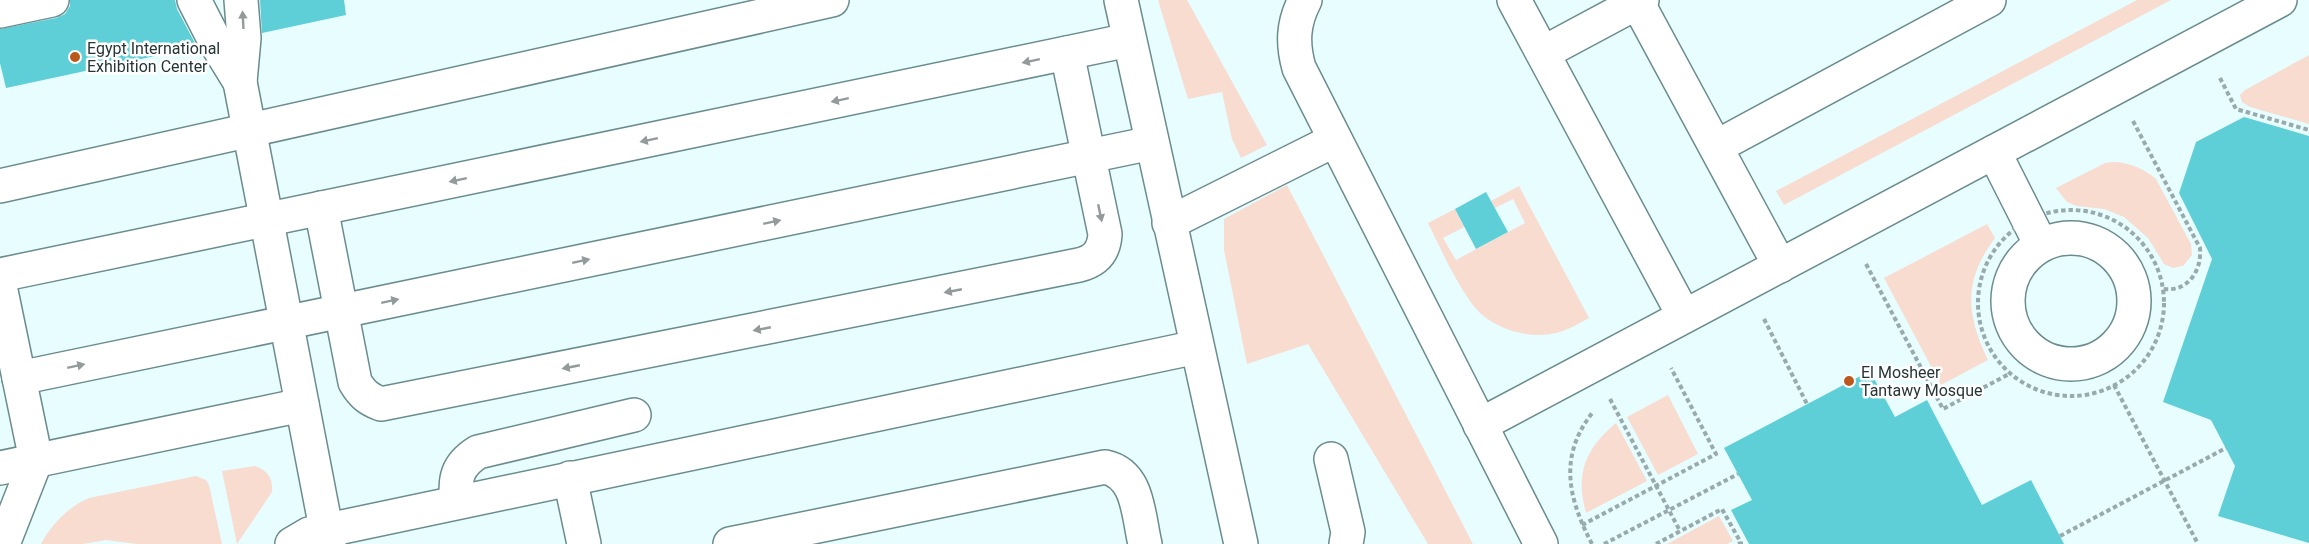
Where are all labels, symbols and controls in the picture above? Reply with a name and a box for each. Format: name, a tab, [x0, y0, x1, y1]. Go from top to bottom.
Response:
one-way arrow	[238, 10, 247, 29]
place label: Egypt International Exhibition Center	[87, 39, 220, 76]
marker: Egypt International Exhibition Center	[68, 50, 82, 64]
one-way arrow	[1021, 57, 1040, 66]
one-way arrow	[831, 96, 849, 106]
one-way arrow	[639, 136, 658, 145]
one-way arrow	[448, 176, 467, 185]
one-way arrow	[1096, 204, 1105, 223]
one-way arrow	[763, 216, 781, 226]
one-way arrow	[572, 256, 591, 265]
one-way arrow	[944, 286, 962, 296]
one-way arrow	[381, 296, 400, 305]
one-way arrow	[752, 325, 771, 334]
one-way arrow	[67, 361, 86, 370]
one-way arrow	[561, 363, 580, 372]
place label: El Mosheer Tantawy Mosque	[1861, 363, 1982, 400]
marker: El Mosheer Tantawy Mosque	[1842, 374, 1856, 388]

